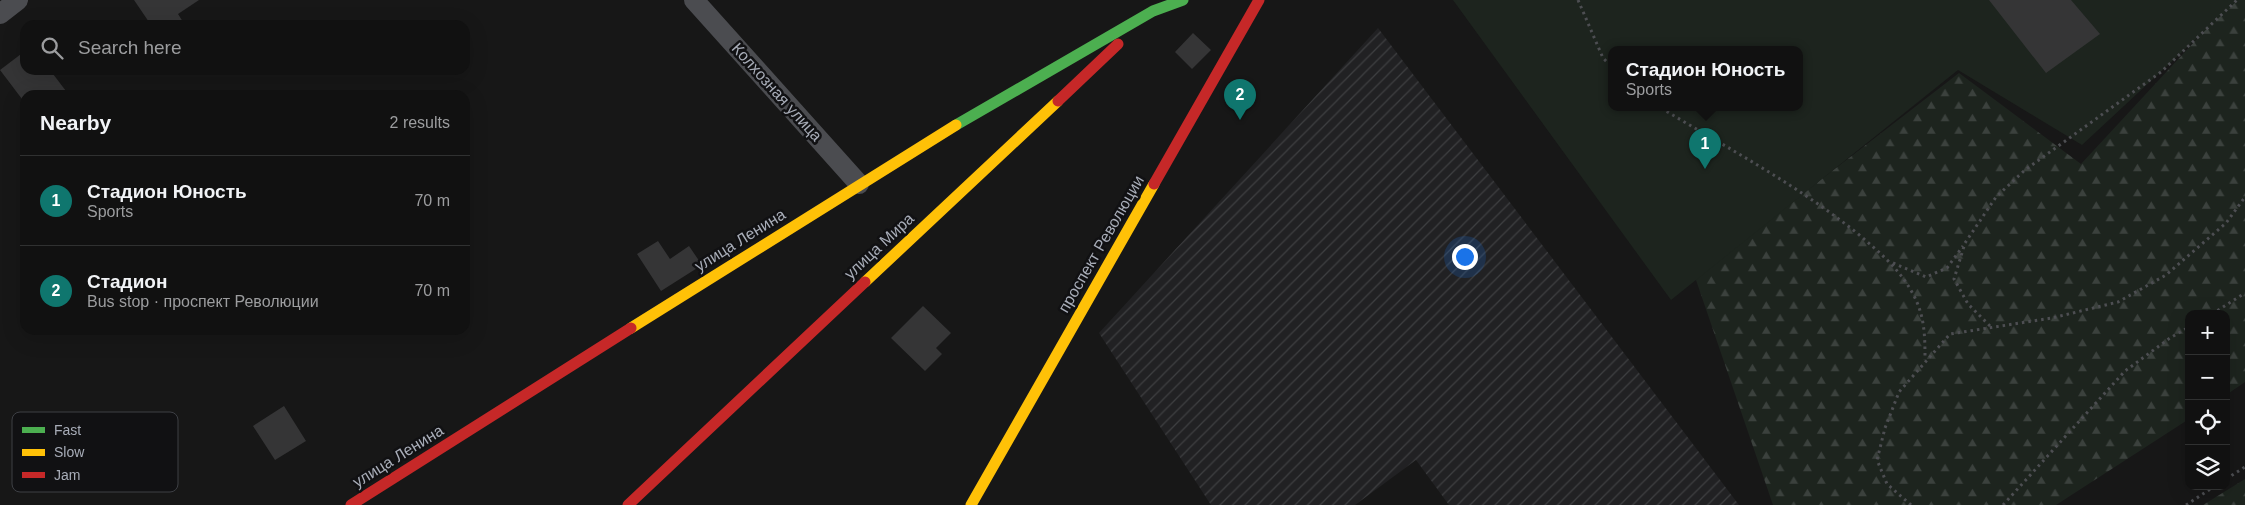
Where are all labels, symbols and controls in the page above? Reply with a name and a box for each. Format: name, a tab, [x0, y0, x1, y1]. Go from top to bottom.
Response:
search box	[20, 20, 470, 75]
icon: search	[38, 34, 66, 62]
text: Search here	[78, 37, 182, 58]
street label: Колхозная улица	[729, 40, 826, 145]
popup	[1608, 46, 1803, 111]
text: Стадион Юность	[1626, 59, 1785, 80]
pin: 2	[1224, 79, 1256, 120]
text: Sports	[1626, 81, 1672, 98]
text: Nearby	[40, 111, 111, 134]
text: 2 results	[390, 114, 450, 131]
pin: 1	[1689, 128, 1721, 169]
street label: проспект Революции	[1055, 173, 1147, 315]
text: Стадион Юность	[87, 181, 247, 202]
text: 1	[52, 192, 60, 209]
text: 70 m	[414, 192, 450, 209]
text: Sports	[87, 203, 133, 220]
street label: улица Ленина	[692, 205, 788, 275]
street label: улица Мира	[841, 210, 917, 282]
your location	[1452, 244, 1478, 270]
text: Стадион	[87, 271, 167, 292]
text: 2	[52, 282, 60, 299]
text: 70 m	[414, 282, 450, 299]
text: Bus stop · проспект Революции	[87, 293, 319, 310]
map controls	[2185, 310, 2230, 490]
button: +	[2185, 310, 2230, 355]
button: −	[2185, 355, 2230, 400]
button: locate	[2185, 400, 2230, 445]
legend	[12, 412, 178, 492]
street label: улица Ленина	[350, 421, 446, 491]
text: Fast	[54, 422, 81, 438]
text: Slow	[54, 444, 85, 460]
button: layers	[2185, 445, 2230, 490]
text: Jam	[54, 467, 80, 483]

